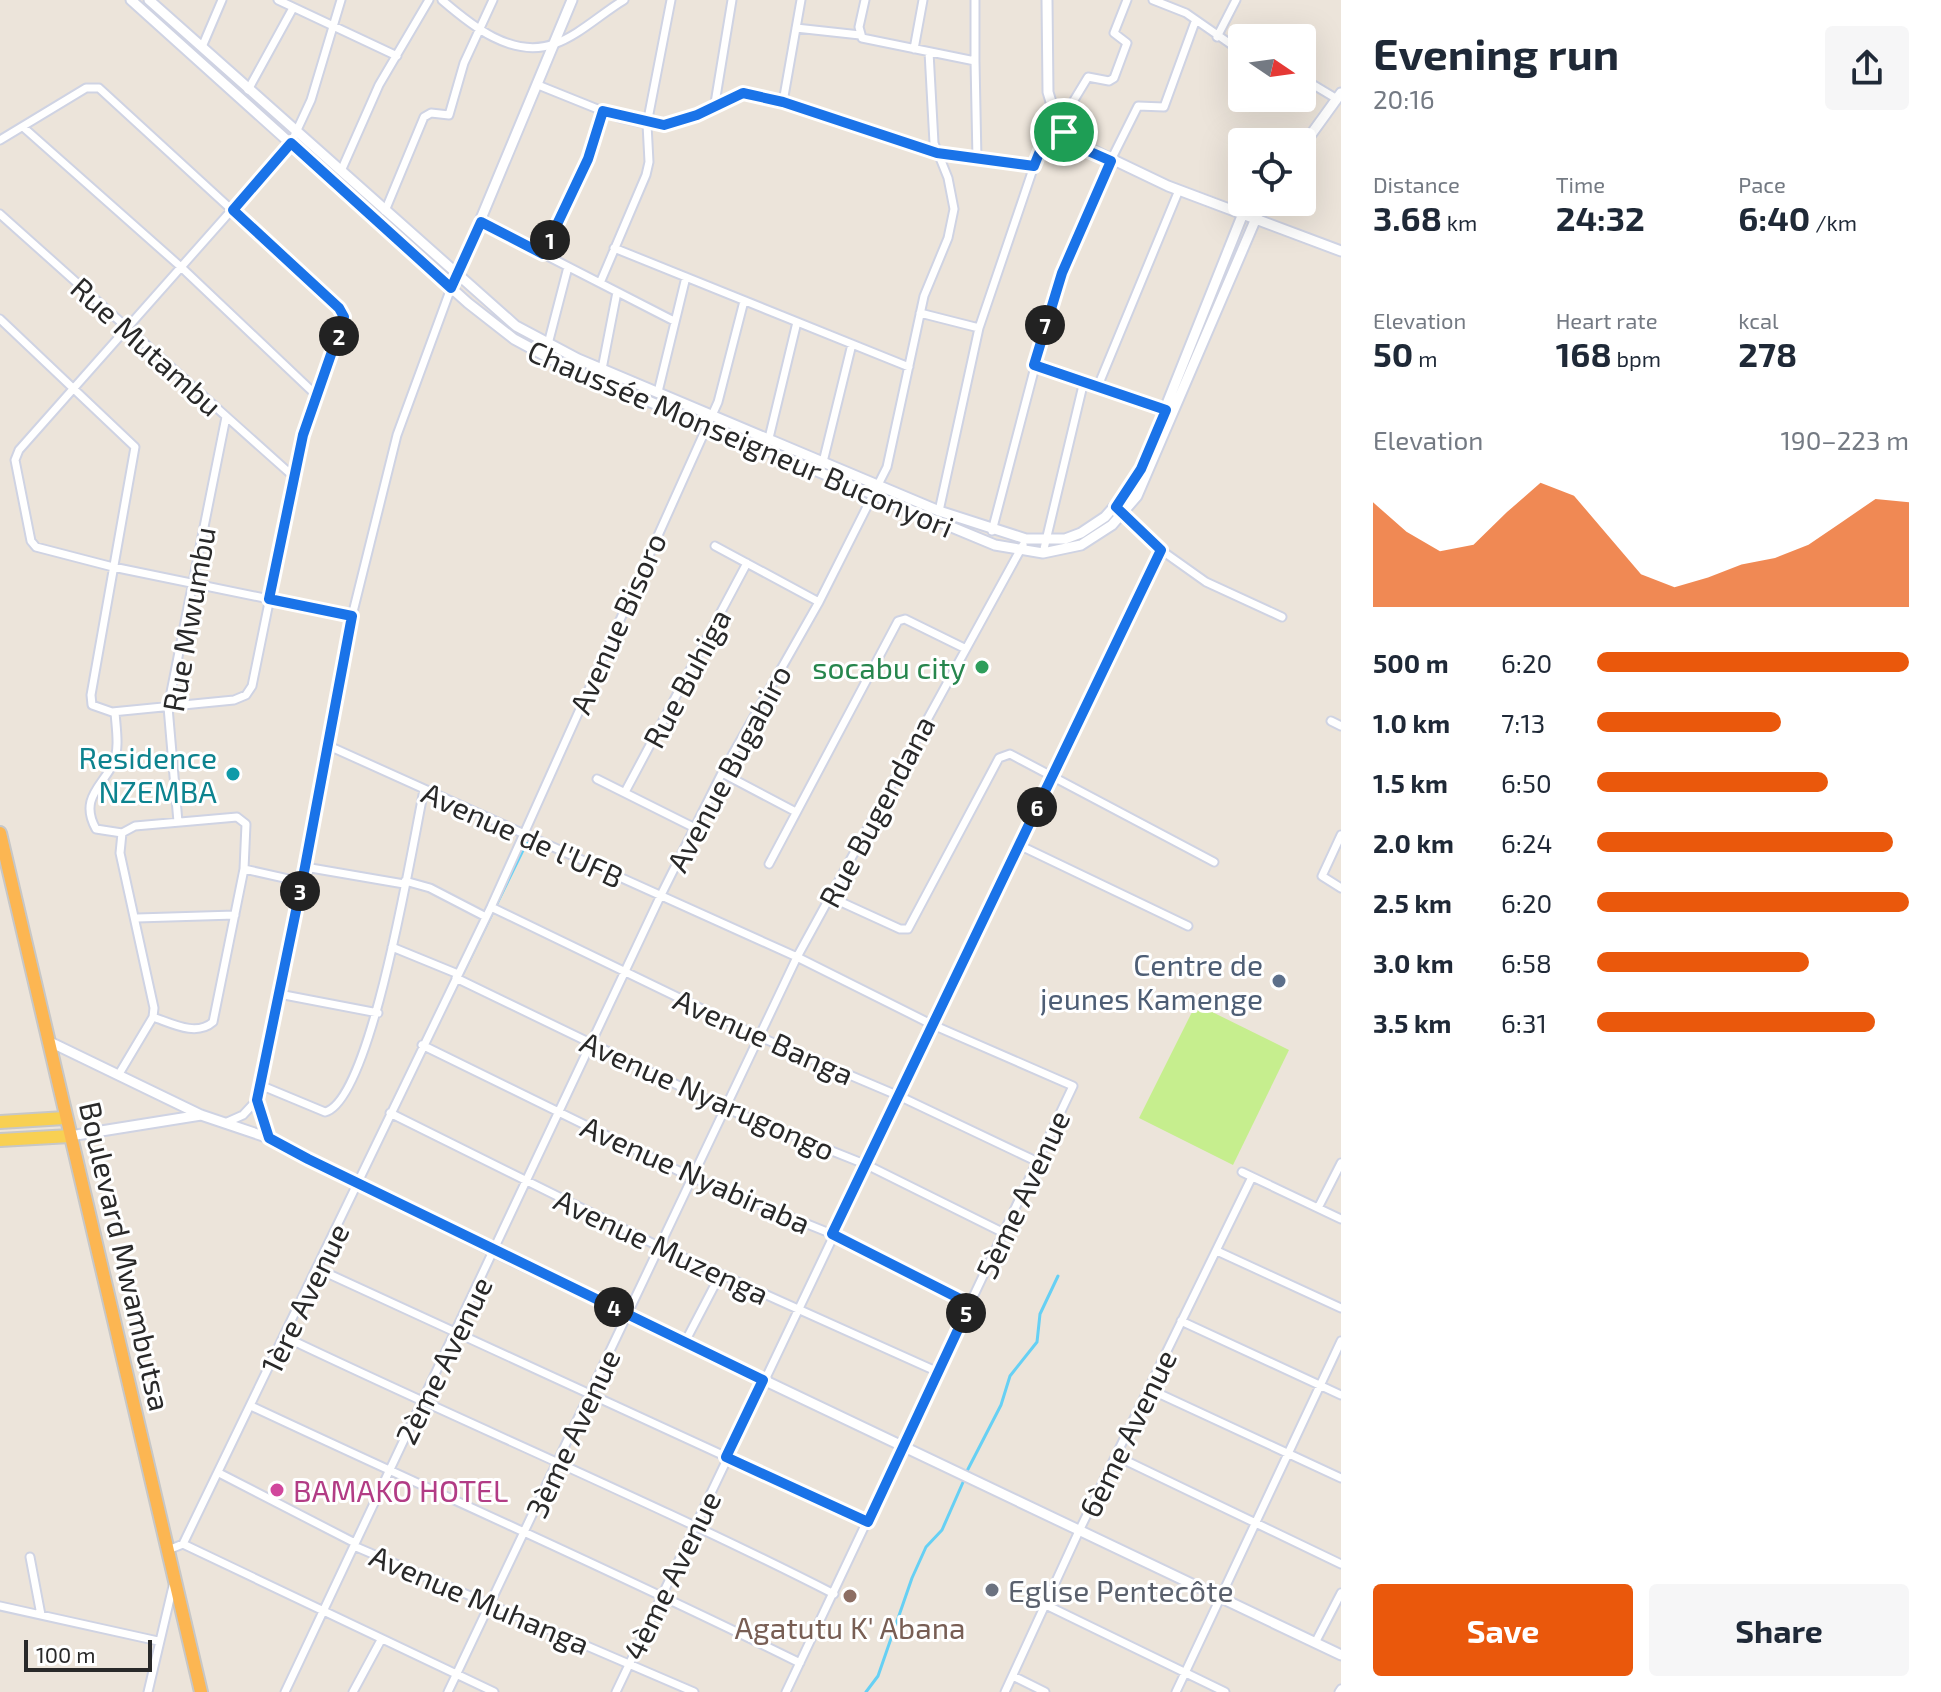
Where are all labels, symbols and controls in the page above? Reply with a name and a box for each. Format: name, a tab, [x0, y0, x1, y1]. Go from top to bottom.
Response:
north arrow	[1228, 24, 1316, 112]
map controls	[1228, 24, 1316, 216]
text: Evening run	[1373, 26, 1619, 79]
button: share	[1825, 26, 1909, 110]
text: 20:16	[1373, 83, 1435, 114]
pin	[1030, 98, 1098, 166]
icon: arrive	[1042, 110, 1086, 154]
button: locate	[1228, 128, 1316, 216]
text: Distance	[1373, 171, 1460, 197]
text: Time	[1556, 171, 1605, 197]
text: Pace	[1738, 171, 1786, 197]
text: 3.68	[1373, 197, 1442, 238]
text: 24:32	[1556, 197, 1645, 238]
text: 6:40	[1738, 197, 1810, 238]
text: km	[1442, 209, 1477, 235]
text: /km	[1810, 209, 1857, 235]
pin: 1	[530, 220, 570, 260]
text: 1	[545, 227, 555, 253]
street label: Rue Mutambu	[64, 269, 230, 423]
pin: 7	[1025, 305, 1065, 345]
text: Elevation	[1373, 307, 1466, 333]
text: Heart rate	[1556, 307, 1657, 333]
text: kcal	[1738, 307, 1779, 333]
text: 7	[1039, 312, 1051, 338]
pin: 2	[319, 316, 359, 356]
text: 2	[333, 323, 345, 349]
street label: Chaussée Monseigneur Buconyori	[523, 332, 959, 544]
text: 50	[1373, 333, 1413, 374]
text: 168	[1556, 333, 1612, 374]
text: 278	[1738, 333, 1797, 374]
text: m	[1413, 345, 1437, 371]
text: bpm	[1612, 345, 1661, 371]
text: Elevation	[1373, 424, 1483, 455]
text: 190–223 m	[1780, 424, 1909, 455]
street label: Rue Mwumbu	[154, 524, 222, 714]
street label: Avenue Bisoro	[561, 527, 673, 719]
street label: Rue Buhiga	[634, 602, 738, 754]
text: 500 m	[1373, 647, 1449, 678]
text: 6:20	[1501, 647, 1552, 678]
place label: socabu city	[812, 649, 966, 685]
street label: Avenue Bugabiro	[658, 658, 798, 878]
marker: socabu city	[973, 658, 991, 676]
text: 1.0 km	[1373, 707, 1450, 738]
text: 7:13	[1501, 707, 1545, 738]
street label: Rue Bugendana	[810, 709, 942, 913]
place label: Residence NZEMBA	[79, 739, 217, 809]
marker: Residence NZEMBA	[224, 765, 242, 783]
text: 1.5 km	[1373, 767, 1448, 798]
text: 6:50	[1501, 767, 1552, 798]
street label: Avenue de l'UFB	[417, 774, 629, 894]
pin: 6	[1017, 787, 1057, 827]
text: 6	[1031, 794, 1043, 820]
text: 2.0 km	[1373, 827, 1454, 858]
text: 6:24	[1501, 827, 1553, 858]
pin: 3	[280, 871, 320, 911]
text: 3	[294, 878, 306, 904]
text: 2.5 km	[1373, 887, 1452, 918]
text: 6:20	[1501, 887, 1552, 918]
place label: Centre de jeunes Kamenge	[1040, 946, 1263, 1016]
text: 3.0 km	[1373, 947, 1454, 978]
text: 6:58	[1501, 947, 1552, 978]
marker: Centre de jeunes Kamenge	[1270, 972, 1288, 990]
street label: Avenue Banga	[669, 980, 859, 1092]
text: 3.5 km	[1373, 1007, 1452, 1038]
text: 6:31	[1501, 1007, 1547, 1038]
street label: Avenue Nyarugongo	[575, 1023, 841, 1167]
street label: Boulevard Mwambutsa	[73, 1098, 179, 1414]
street label: 5ème Avenue	[967, 1104, 1077, 1284]
street label: Avenue Nyabiraba	[576, 1107, 816, 1241]
street label: Avenue Muzenga	[549, 1181, 775, 1311]
street label: 1ère Avenue	[252, 1217, 356, 1379]
street label: 2ème Avenue	[387, 1270, 499, 1450]
pin: 4	[594, 1287, 634, 1327]
pin: 5	[946, 1293, 986, 1333]
text: 4	[607, 1294, 621, 1320]
text: 5	[960, 1300, 972, 1326]
street label: 3ème Avenue	[517, 1343, 627, 1523]
street label: 6ème Avenue	[1071, 1343, 1183, 1523]
place label: BAMAKO HOTEL	[293, 1472, 508, 1508]
marker: BAMAKO HOTEL	[268, 1481, 286, 1499]
street label: 4ème Avenue	[615, 1485, 727, 1665]
street label: Avenue Muhanga	[365, 1537, 595, 1661]
place label: Eglise Pentecôte	[1008, 1572, 1234, 1608]
marker: Eglise Pentecôte	[983, 1581, 1001, 1599]
button: Save	[1373, 1584, 1633, 1676]
button: Share	[1649, 1584, 1909, 1676]
marker: Agatutu K' Abana	[841, 1587, 859, 1605]
place label: Agatutu K' Abana	[734, 1609, 966, 1645]
scale bar	[24, 1636, 152, 1672]
text: 100 m	[36, 1641, 95, 1667]

